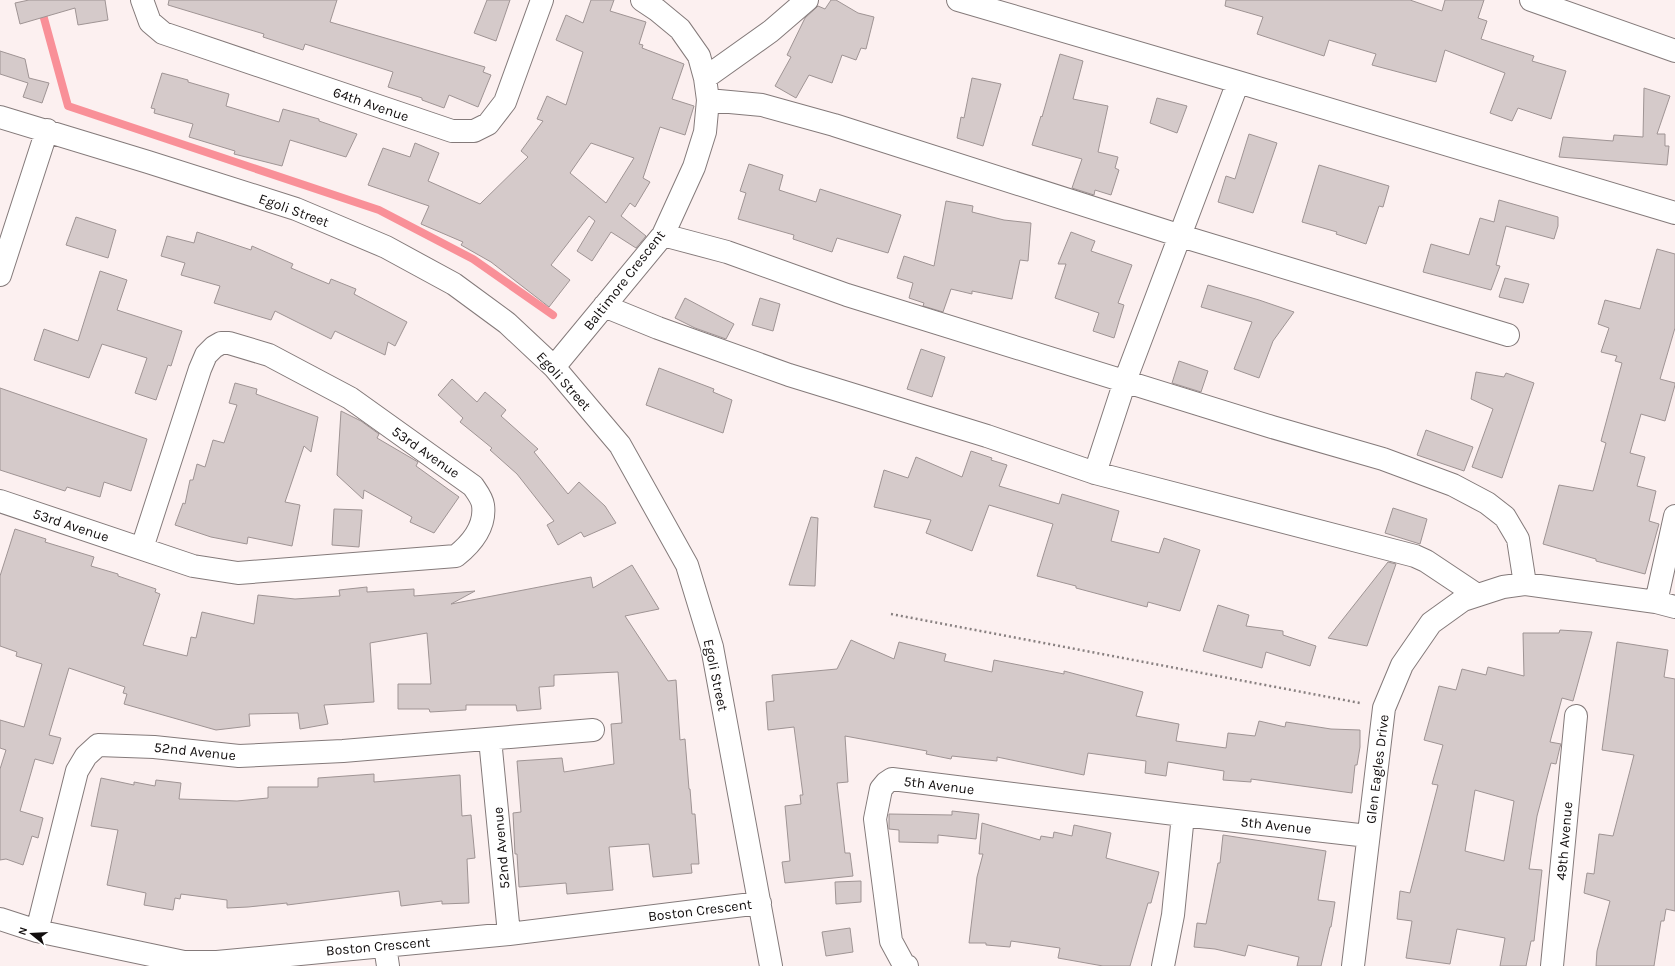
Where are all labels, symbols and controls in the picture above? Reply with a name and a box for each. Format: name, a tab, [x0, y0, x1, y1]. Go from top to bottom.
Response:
street label: 64th Avenue	[331, 84, 411, 125]
street label: Egoli Street	[256, 190, 331, 231]
street label: Baltimore Crescent	[580, 227, 669, 334]
street label: Egoli Street	[533, 348, 594, 414]
street label: 53rd Avenue	[389, 423, 463, 482]
street label: 53rd Avenue	[31, 505, 111, 546]
street label: Egoli Street	[700, 637, 731, 713]
street label: Glen Eagles Drive	[1362, 713, 1393, 825]
street label: 52nd Avenue	[153, 739, 237, 764]
street label: 5th Avenue	[903, 773, 975, 798]
street label: 49th Avenue	[1553, 801, 1576, 881]
street label: 52nd Avenue	[489, 806, 514, 890]
street label: 5th Avenue	[1240, 813, 1312, 838]
street label: Boston Crescent	[647, 896, 753, 925]
north arrow	[12, 914, 52, 954]
text: N	[16, 925, 30, 937]
street label: Boston Crescent	[325, 933, 431, 960]

